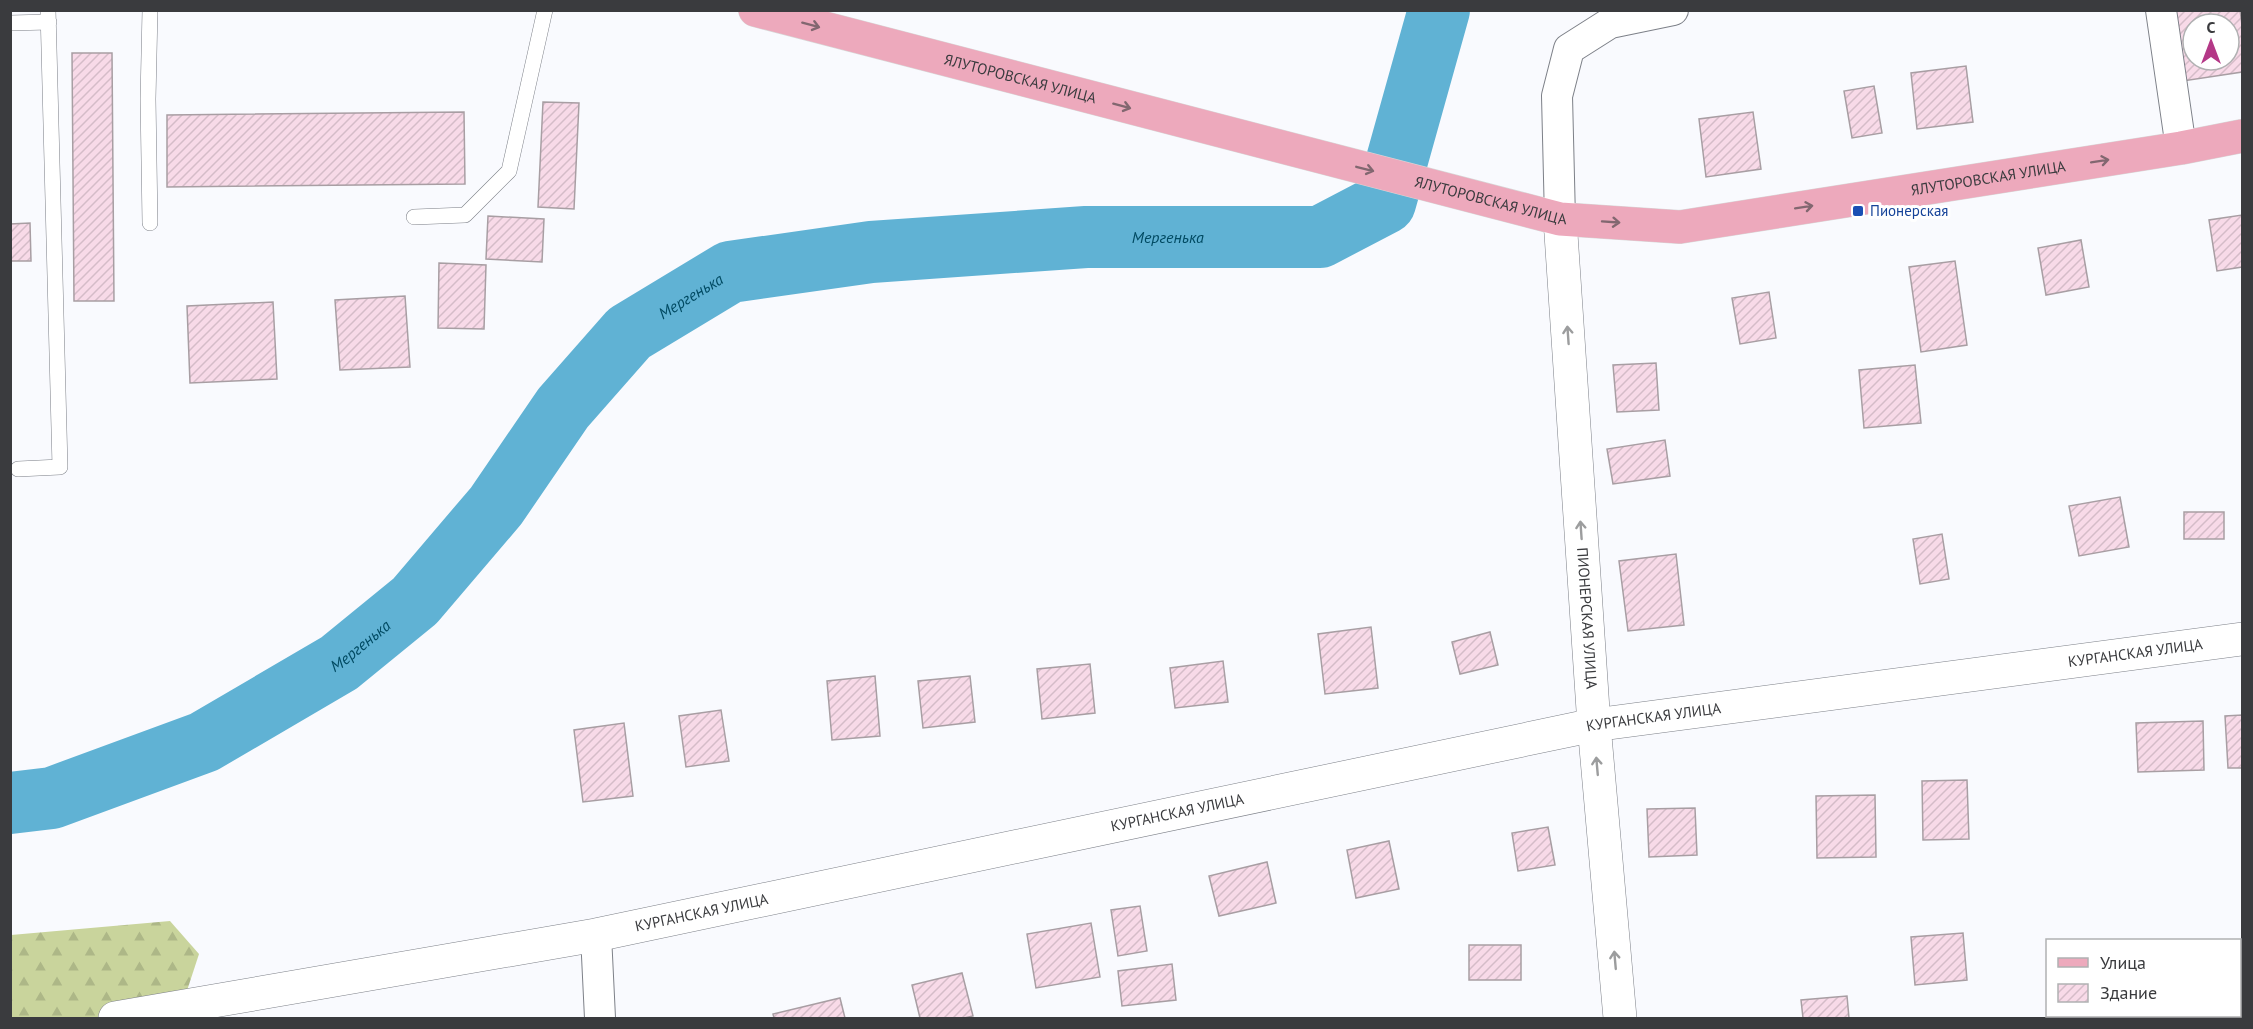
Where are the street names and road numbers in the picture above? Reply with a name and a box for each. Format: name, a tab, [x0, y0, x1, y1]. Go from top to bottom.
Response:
street label: ЯЛУТОРОВСКАЯ УЛИЦА	[942, 50, 1099, 107]
street label: ЯЛУТОРОВСКАЯ УЛИЦА	[1909, 156, 2067, 199]
street label: ЯЛУТОРОВСКАЯ УЛИЦА	[1413, 172, 1567, 228]
street label: ПИОНЕРСКАЯ УЛИЦА	[1573, 547, 1602, 690]
street label: КУРГАНСКАЯ УЛИЦА	[2067, 634, 2204, 671]
street label: КУРГАНСКАЯ УЛИЦА	[1584, 698, 1722, 735]
street label: КУРГАНСКАЯ УЛИЦА	[1109, 789, 1246, 835]
street label: КУРГАНСКАЯ УЛИЦА	[633, 889, 770, 936]

